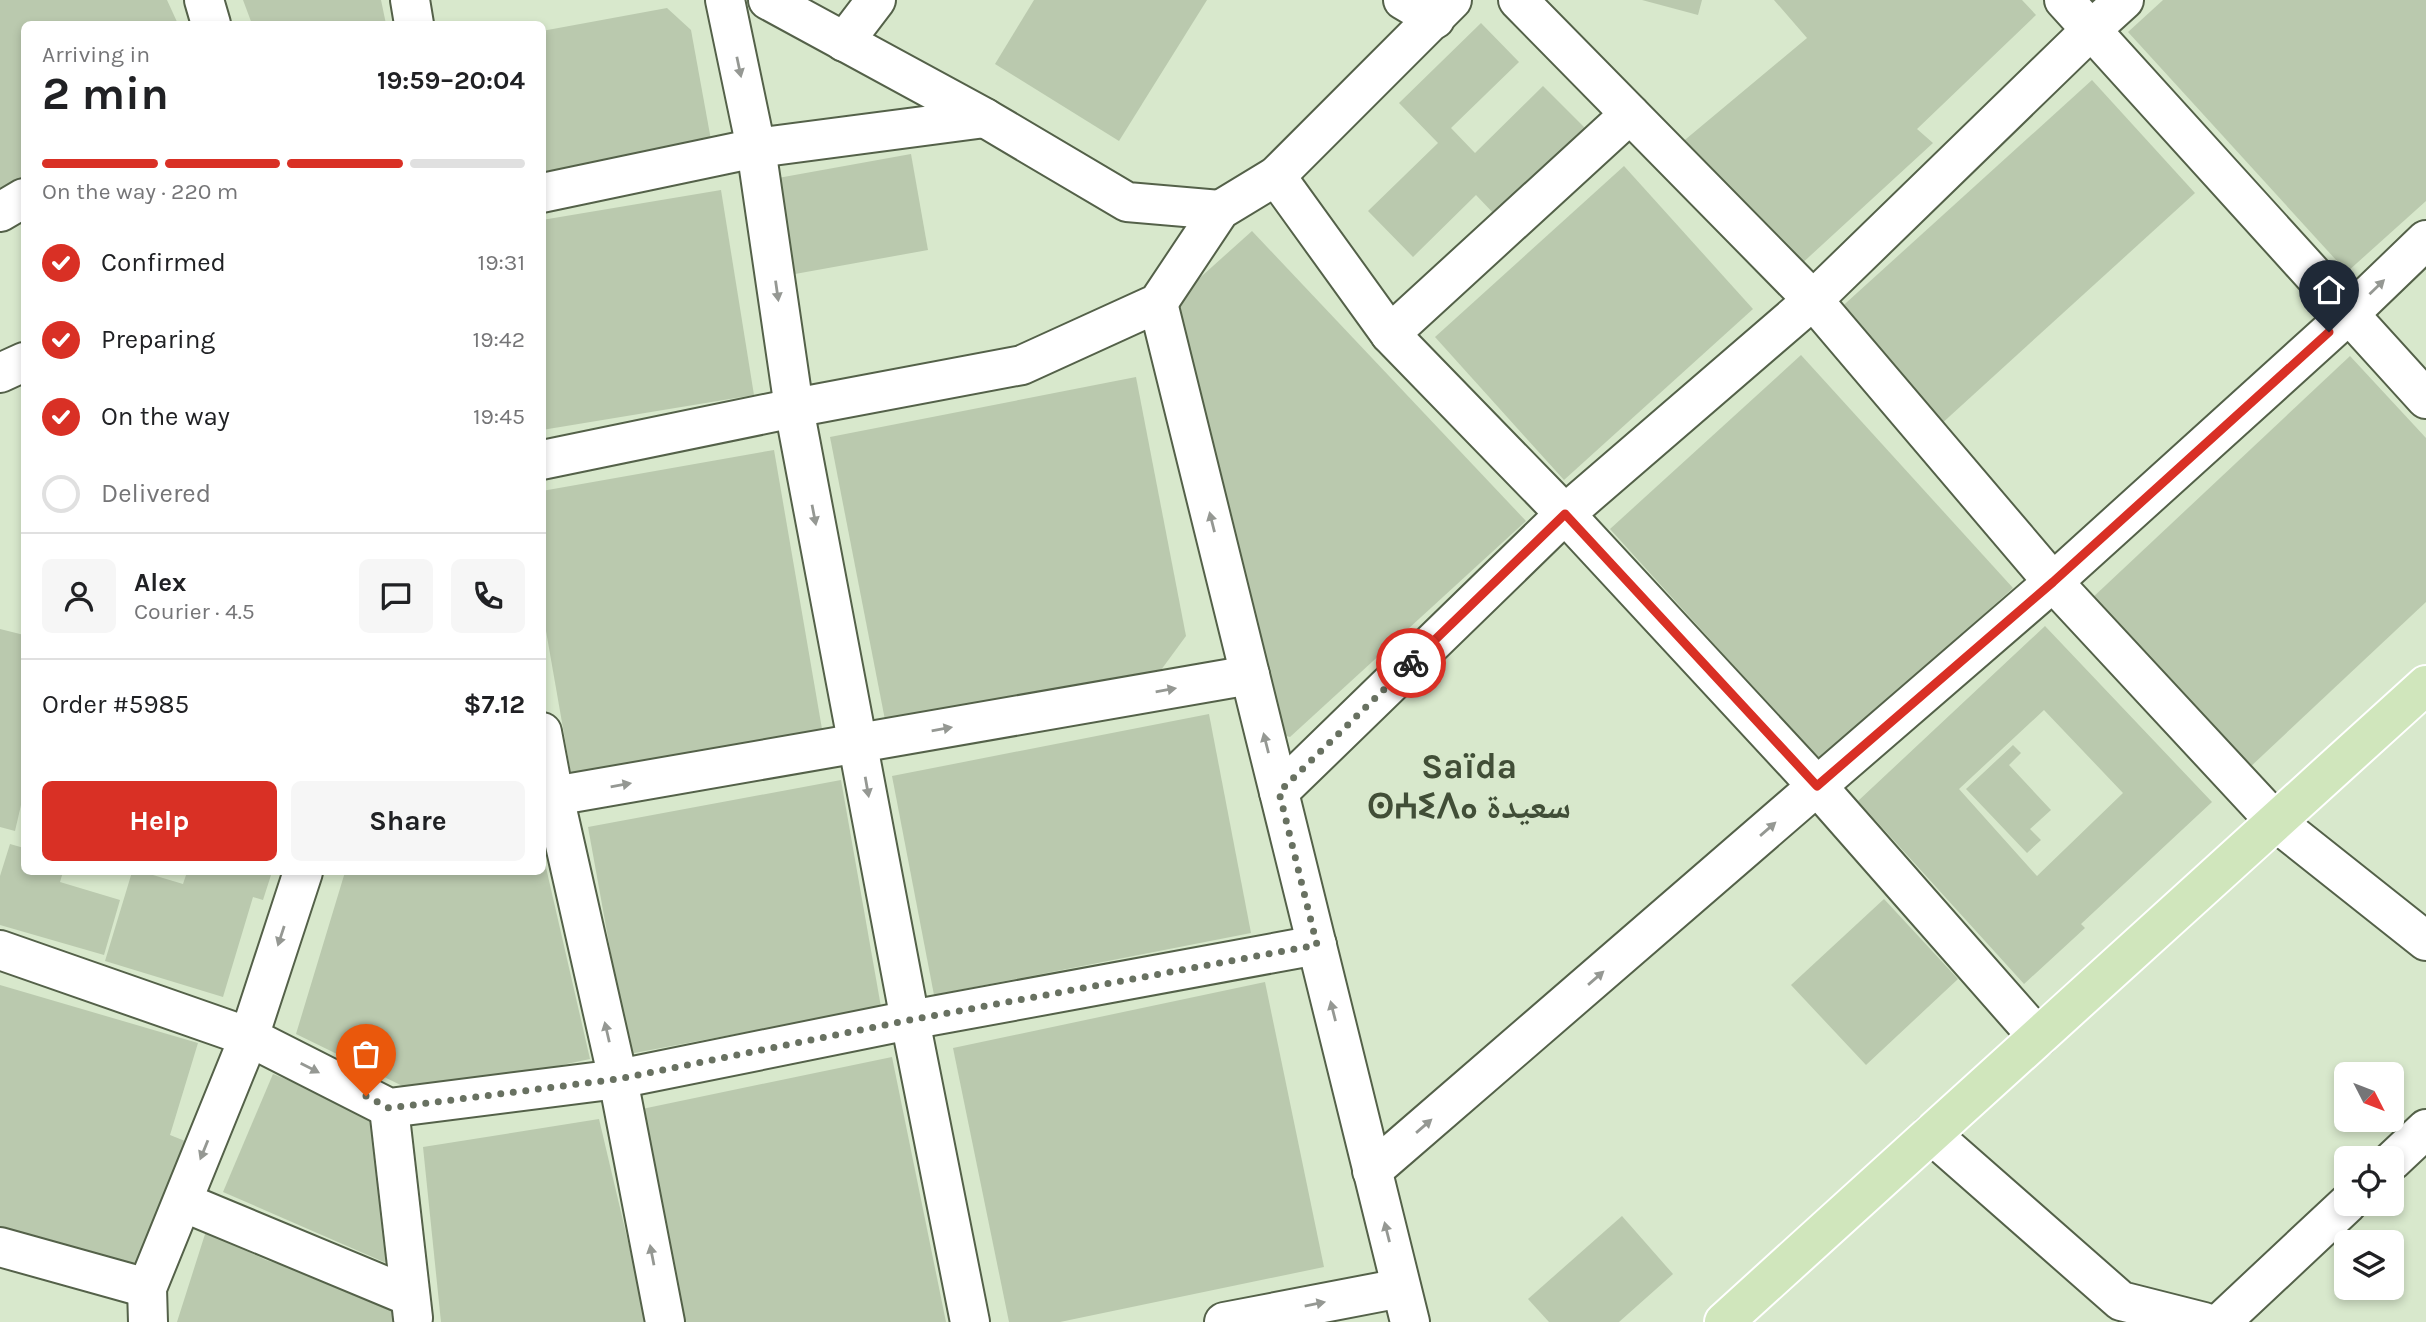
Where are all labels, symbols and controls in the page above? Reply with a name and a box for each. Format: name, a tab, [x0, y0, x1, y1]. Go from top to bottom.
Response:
text: Arriving in	[42, 41, 150, 68]
one-way arrow	[734, 56, 745, 78]
text: 19:59–20:04	[377, 65, 525, 96]
text: 2 min	[42, 67, 169, 121]
text: On the way · 220 m	[42, 178, 238, 205]
icon: check	[42, 244, 80, 282]
text: Confirmed	[101, 247, 226, 278]
text: 19:31	[478, 249, 525, 276]
pin	[2299, 260, 2359, 332]
icon: home	[2310, 271, 2348, 309]
one-way arrow	[2368, 279, 2385, 295]
one-way arrow	[772, 280, 783, 302]
icon: check	[42, 321, 80, 359]
text: Preparing	[101, 324, 215, 355]
text: 19:42	[473, 326, 525, 353]
icon: check	[42, 398, 80, 436]
text: On the way	[101, 401, 230, 432]
text: 19:45	[473, 403, 525, 430]
text: Delivered	[101, 478, 211, 509]
one-way arrow	[809, 504, 820, 526]
one-way arrow	[1206, 511, 1217, 533]
button: person	[42, 559, 116, 633]
button: chat	[359, 559, 433, 633]
button: phone	[451, 559, 525, 633]
text: Alex	[134, 567, 186, 598]
text: Courier · 4.5	[134, 598, 255, 625]
courier	[1376, 628, 1446, 698]
icon: bike	[1392, 644, 1430, 682]
one-way arrow	[1155, 684, 1177, 695]
text: Order #5985	[42, 689, 189, 720]
text: $7.12	[464, 689, 525, 720]
one-way arrow	[931, 723, 953, 734]
one-way arrow	[1260, 732, 1271, 754]
district label: Saïda ⵙⵄⵉⴷⴰ سعيدة	[1367, 746, 1571, 827]
one-way arrow	[861, 776, 872, 798]
one-way arrow	[610, 779, 632, 790]
button: Help	[42, 781, 277, 861]
button: Share	[291, 781, 525, 861]
one-way arrow	[1759, 821, 1777, 837]
one-way arrow	[276, 926, 286, 947]
one-way arrow	[1587, 970, 1605, 986]
one-way arrow	[1327, 1000, 1338, 1022]
one-way arrow	[602, 1021, 613, 1043]
pin	[336, 1024, 396, 1096]
icon: bag	[347, 1035, 385, 1073]
one-way arrow	[300, 1062, 320, 1073]
north arrow	[2334, 1062, 2404, 1132]
map controls	[2334, 1062, 2404, 1300]
one-way arrow	[1415, 1119, 1432, 1134]
one-way arrow	[198, 1140, 209, 1161]
button: locate	[2334, 1146, 2404, 1216]
one-way arrow	[1381, 1221, 1392, 1243]
button: layers	[2334, 1230, 2404, 1300]
one-way arrow	[646, 1244, 657, 1266]
one-way arrow	[1304, 1299, 1326, 1310]

